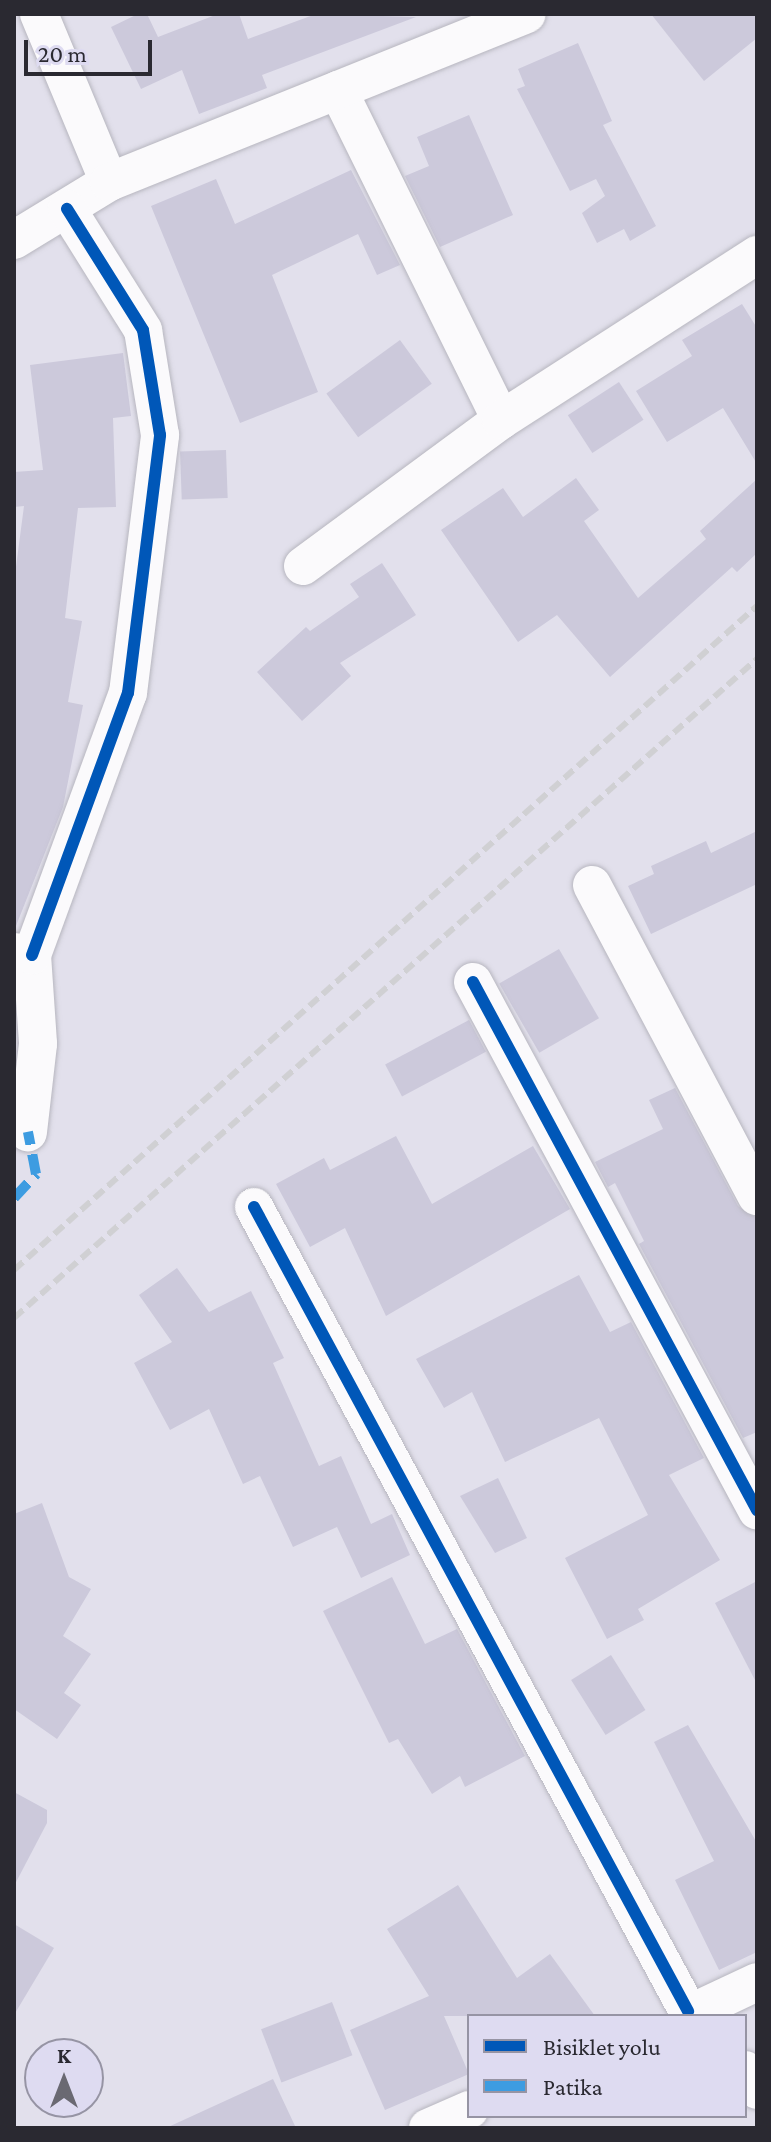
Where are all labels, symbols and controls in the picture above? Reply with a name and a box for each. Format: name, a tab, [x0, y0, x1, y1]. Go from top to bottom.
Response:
scale bar	[28, 24, 156, 74]
text: 20 m	[38, 40, 87, 67]
legend	[467, 2014, 747, 2118]
text: Bisiklet yolu	[543, 2033, 661, 2060]
north arrow	[24, 2038, 104, 2118]
text: K	[57, 2043, 71, 2068]
text: Patika	[543, 2073, 602, 2100]

